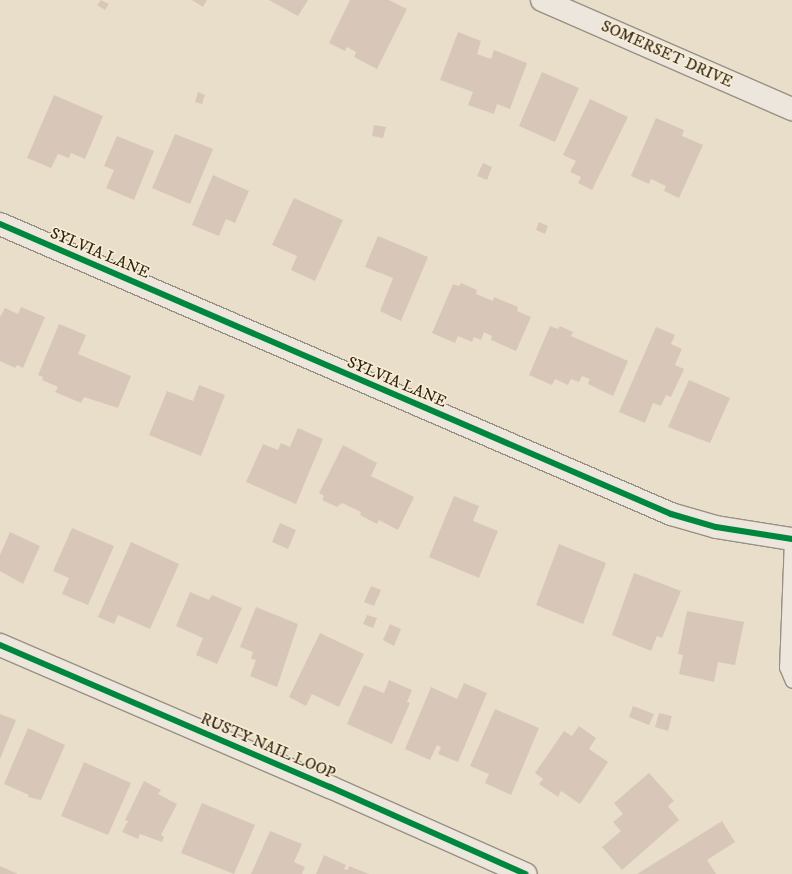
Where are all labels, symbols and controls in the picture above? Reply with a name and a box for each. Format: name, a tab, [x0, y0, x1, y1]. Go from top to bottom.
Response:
street label: SOMERSET DRIVE	[598, 16, 736, 92]
street label: SYLVIA LANE	[47, 223, 153, 283]
street label: SYLVIA LANE	[344, 352, 450, 412]
street label: RUSTY NAIL LOOP	[198, 709, 338, 783]

